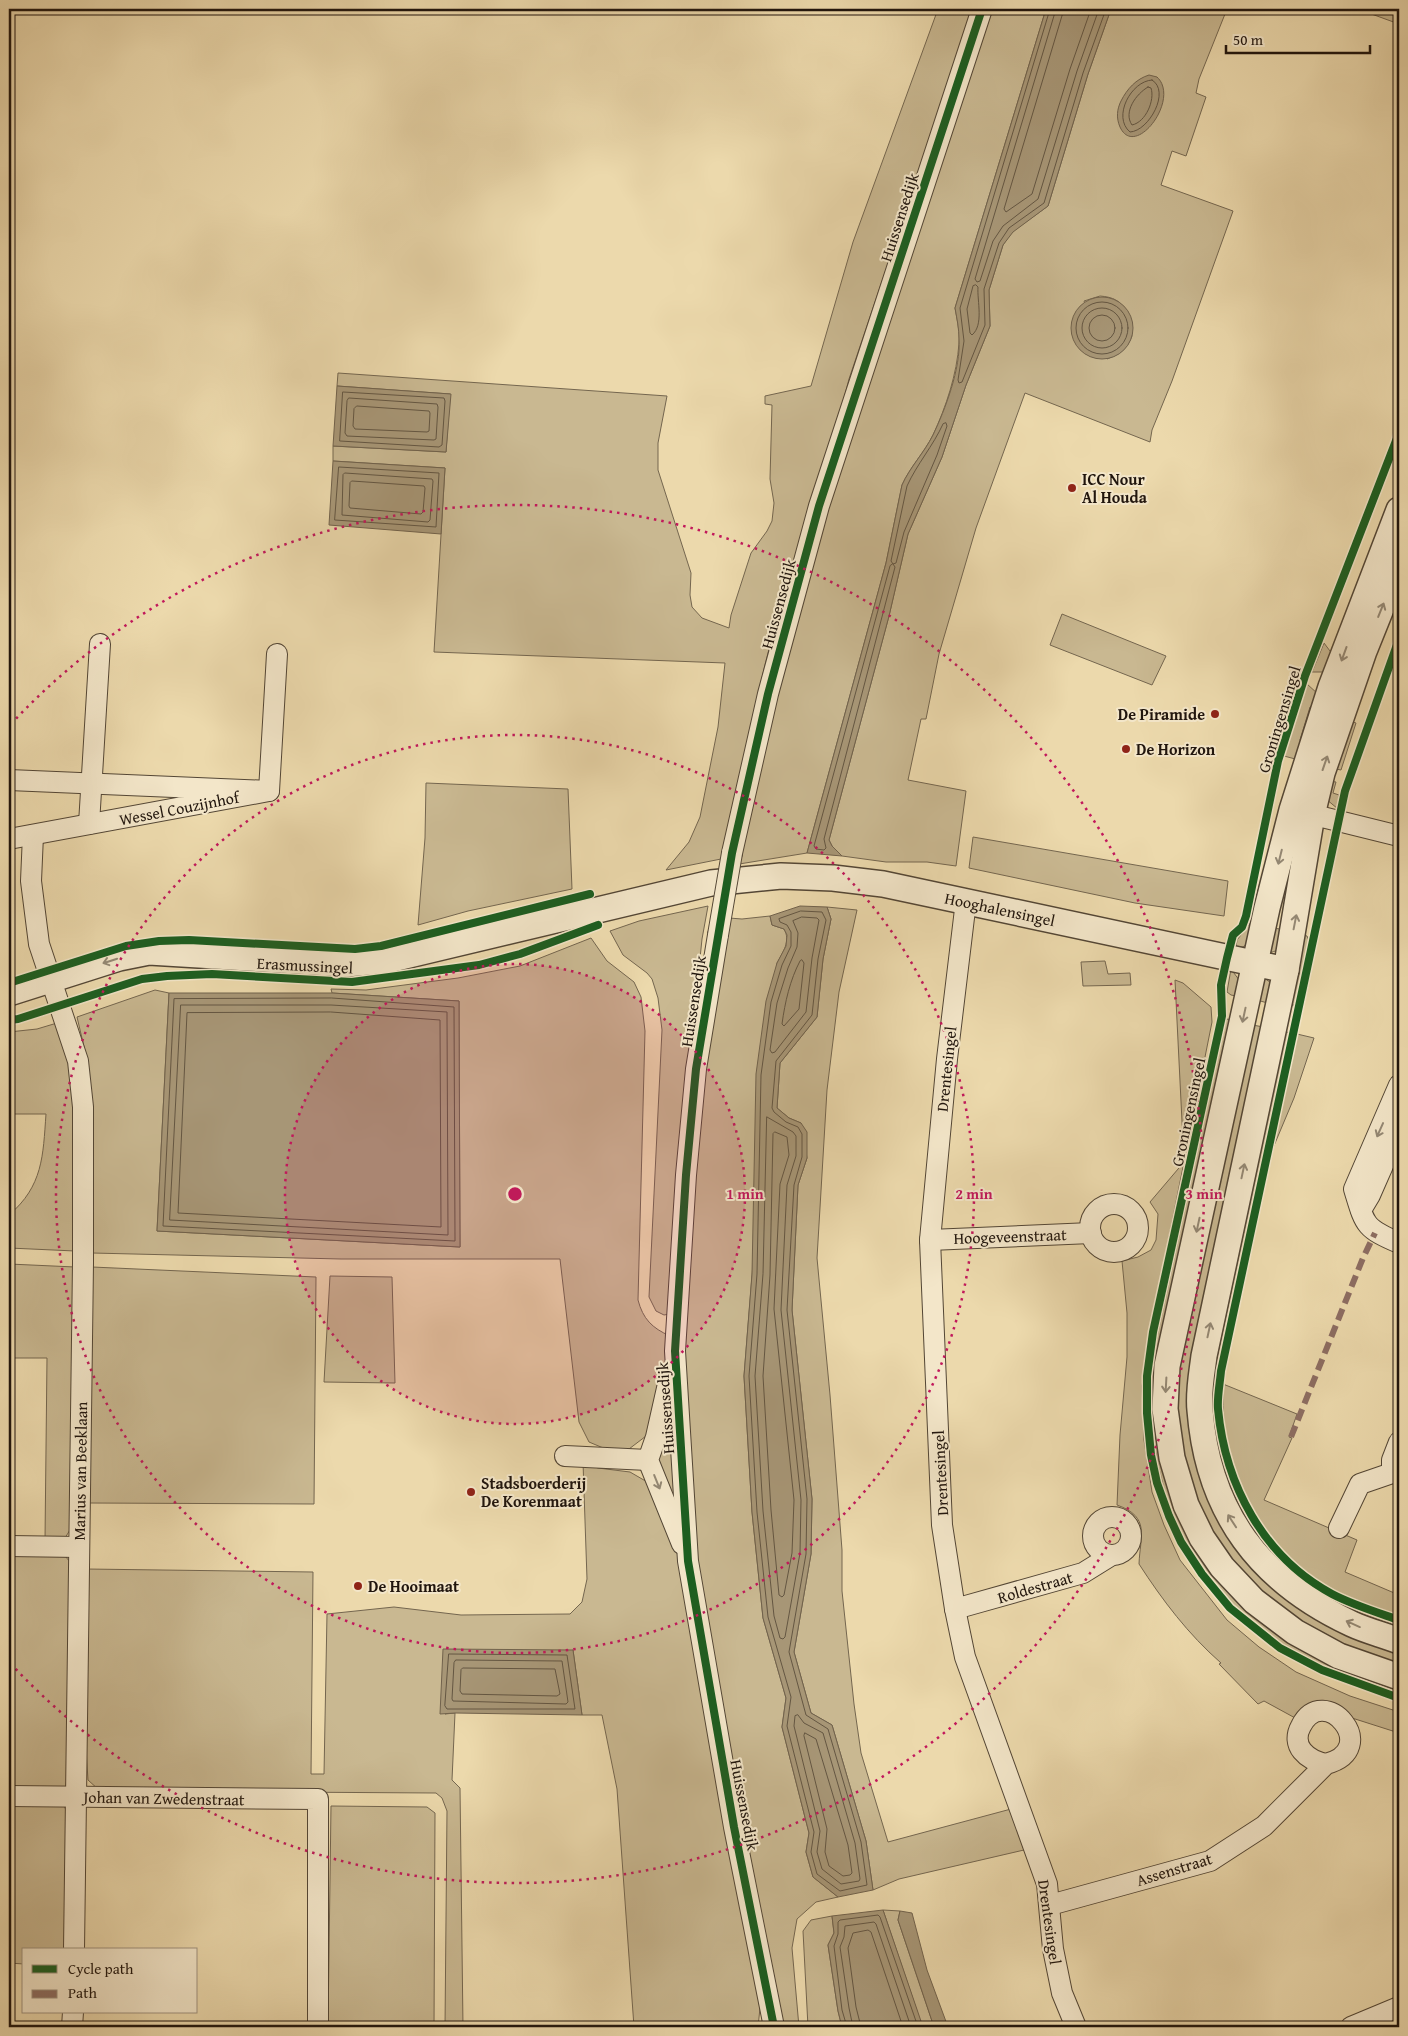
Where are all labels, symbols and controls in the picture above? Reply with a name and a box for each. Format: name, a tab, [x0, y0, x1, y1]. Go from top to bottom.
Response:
scale bar	[1226, 22, 1369, 54]
text: 50 m	[1233, 29, 1264, 50]
street label: Huissensedijk	[873, 169, 925, 265]
place label: ICC Nour Al Houda	[1082, 467, 1148, 509]
marker: ICC Nour Al Houda	[1066, 482, 1078, 494]
street label: Huissensedijk	[754, 555, 802, 652]
one-way arrow	[1377, 603, 1386, 618]
one-way arrow	[1339, 645, 1348, 661]
street label: Groningensingel	[1251, 662, 1307, 775]
place label: De Piramide	[1118, 702, 1205, 726]
marker: De Piramide	[1209, 708, 1221, 720]
place label: De Horizon	[1136, 737, 1216, 761]
marker: De Horizon	[1120, 743, 1132, 755]
one-way arrow	[1321, 755, 1331, 771]
street label: Wessel Couzijnhof	[117, 784, 243, 831]
one-way arrow	[1274, 848, 1284, 864]
street label: Hooghalensingel	[943, 886, 1058, 933]
one-way arrow	[1291, 915, 1301, 931]
street label: Erasmussingel	[256, 950, 354, 980]
street label: Huissensedijk	[674, 953, 712, 1048]
one-way arrow	[103, 957, 119, 966]
one-way arrow	[1239, 1007, 1248, 1023]
street label: Drentesingel	[930, 1025, 962, 1113]
street label: Groningensingel	[1165, 1055, 1211, 1169]
one-way arrow	[1374, 1122, 1384, 1137]
one-way arrow	[1239, 1163, 1249, 1179]
text: 1 min	[726, 1183, 764, 1204]
text: 2 min	[955, 1183, 993, 1204]
text: 3 min	[1185, 1183, 1223, 1204]
centre of rings	[506, 1185, 524, 1203]
one-way arrow	[1193, 1217, 1202, 1233]
street label: Hoogeveenstraat	[953, 1222, 1067, 1250]
one-way arrow	[1205, 1322, 1214, 1338]
street label: Huissensedijk	[650, 1360, 680, 1455]
one-way arrow	[1162, 1376, 1171, 1392]
street label: Marius van Beeklaan	[67, 1401, 93, 1541]
street label: Drentesingel	[926, 1429, 954, 1516]
place label: Stadsboerderij De Korenmaat	[481, 1471, 586, 1513]
one-way arrow	[652, 1474, 662, 1489]
marker: Stadsboerderij De Korenmaat	[465, 1486, 477, 1498]
one-way arrow	[1227, 1514, 1237, 1528]
street label: Roldestraat	[995, 1565, 1076, 1609]
place label: De Hooimaat	[368, 1574, 459, 1598]
marker: De Hooimaat	[352, 1580, 364, 1592]
one-way arrow	[1346, 1619, 1361, 1629]
street label: Huissensedijk	[724, 1757, 766, 1853]
street label: Johan van Zwedenstraat	[81, 1785, 245, 1811]
street label: Assenstraat	[1133, 1846, 1215, 1892]
street label: Drentesingel	[1032, 1878, 1068, 1967]
legend	[22, 1948, 198, 2014]
text: Cycle path	[68, 1958, 134, 1979]
text: Path	[68, 1982, 97, 2003]

